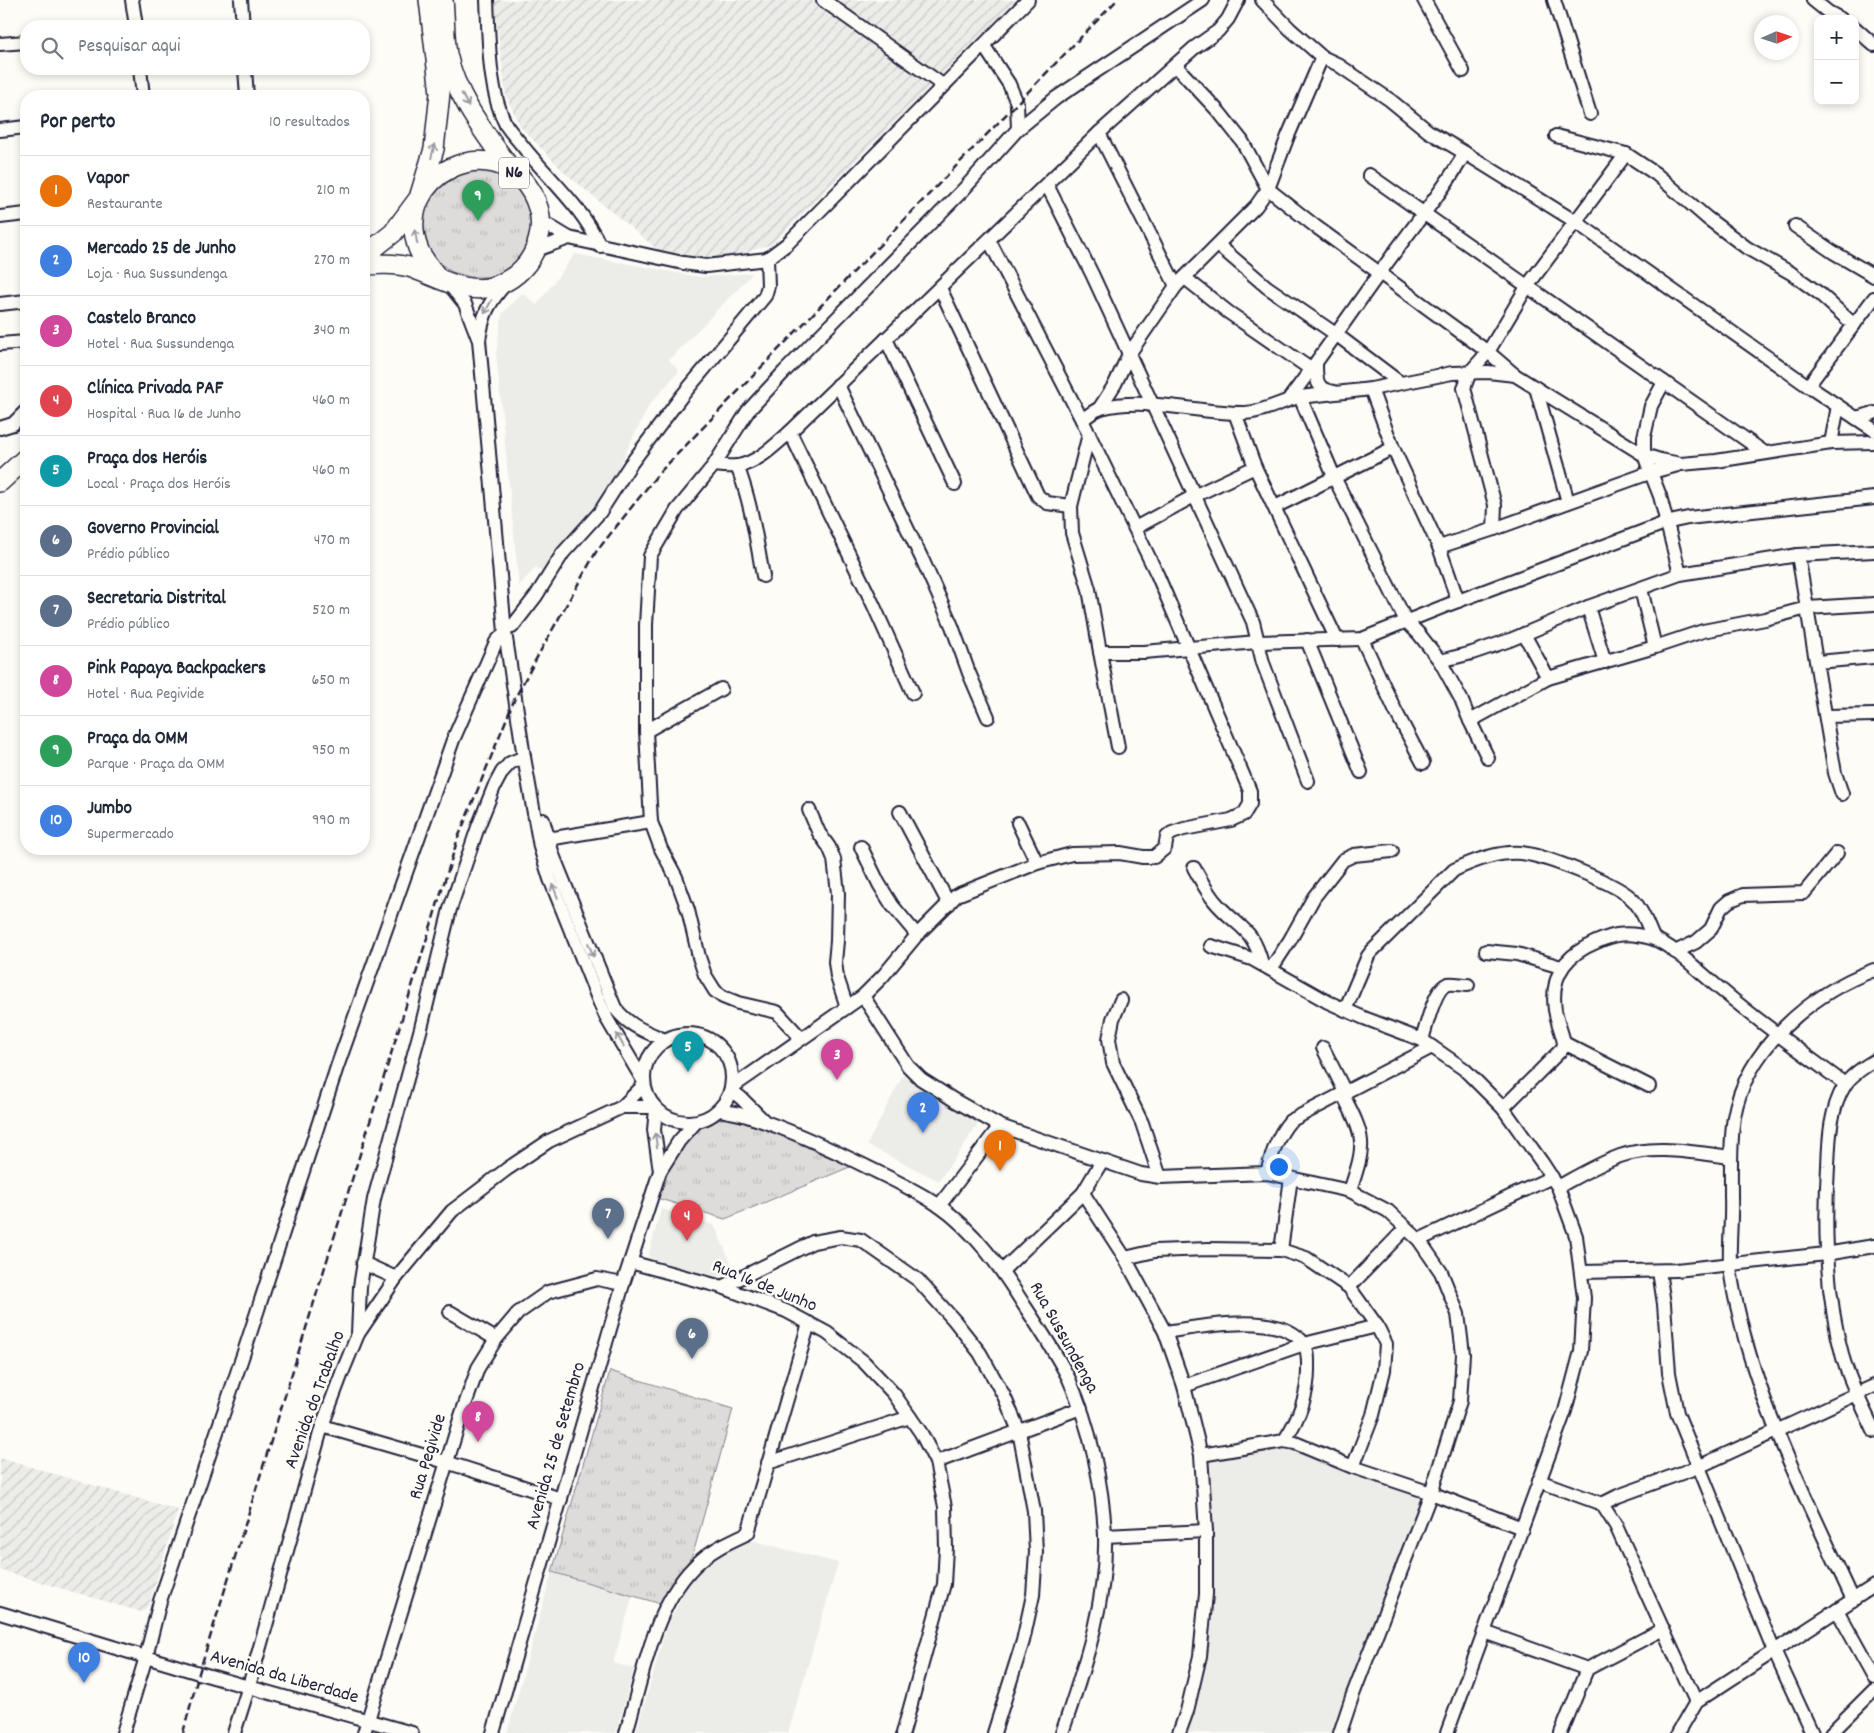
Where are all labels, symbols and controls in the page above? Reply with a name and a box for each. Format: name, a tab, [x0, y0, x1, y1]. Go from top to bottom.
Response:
north arrow	[1754, 15, 1799, 60]
map controls	[1814, 15, 1859, 105]
button: +	[1814, 15, 1859, 60]
search box	[20, 20, 370, 75]
icon: search	[38, 34, 66, 62]
text: Pesquisar aqui	[78, 34, 180, 61]
button: −	[1814, 60, 1859, 105]
one-way arrow	[461, 92, 470, 107]
text: Por perto	[40, 108, 115, 138]
text: 10 resultados	[269, 111, 350, 134]
one-way arrow	[429, 144, 438, 160]
road number: N6	[499, 158, 529, 188]
text: Vapor	[87, 166, 129, 193]
text: 1	[54, 179, 58, 202]
text: 210 m	[316, 179, 350, 202]
pin: 9	[462, 180, 494, 221]
text: Restaurante	[87, 193, 163, 216]
one-way arrow	[411, 230, 420, 246]
text: Mercado 25 de Junho	[87, 236, 236, 263]
text: 2	[53, 249, 60, 272]
text: 270 m	[314, 249, 350, 272]
text: Loja · Rua Sussundenga	[87, 263, 227, 286]
one-way arrow	[483, 299, 492, 314]
text: Castelo Branco	[87, 306, 196, 333]
text: 3	[52, 319, 60, 342]
text: 340 m	[313, 319, 350, 342]
text: Hotel · Rua Sussundenga	[87, 333, 234, 356]
text: Clínica Privada PAF	[87, 376, 223, 403]
text: 4	[53, 389, 59, 412]
text: 460 m	[312, 389, 350, 412]
text: Hospital · Rua 16 de Junho	[87, 403, 241, 426]
text: Praça dos Heróis	[87, 446, 207, 473]
text: 5	[52, 459, 60, 482]
text: 460 m	[312, 459, 350, 482]
text: Local · Praça dos Heróis	[87, 473, 231, 496]
text: Governo Provincial	[87, 516, 219, 543]
text: 6	[52, 529, 60, 552]
text: 470 m	[314, 529, 350, 552]
text: Prédio público	[87, 543, 170, 566]
text: Secretaria Distrital	[87, 586, 226, 613]
text: 7	[53, 599, 59, 622]
text: 520 m	[312, 599, 350, 622]
text: Prédio público	[87, 613, 170, 636]
text: Pink Papaya Backpackers	[87, 656, 266, 683]
text: 8	[53, 669, 59, 692]
text: 650 m	[311, 669, 350, 692]
text: Hotel · Rua Pegivide	[87, 683, 204, 706]
text: Praça da OMM	[87, 726, 188, 753]
text: 9	[52, 739, 60, 762]
text: 950 m	[312, 739, 350, 762]
text: Parque · Praça da OMM	[87, 753, 225, 776]
text: Jumbo	[87, 796, 132, 823]
text: 10	[50, 809, 62, 832]
text: 990 m	[312, 809, 350, 832]
text: Supermercado	[87, 823, 174, 846]
one-way arrow	[550, 884, 559, 899]
one-way arrow	[587, 942, 596, 957]
pin: 5	[672, 1031, 704, 1072]
one-way arrow	[614, 1034, 624, 1048]
pin: 3	[821, 1039, 853, 1080]
pin: 2	[907, 1092, 939, 1133]
pin: 1	[984, 1130, 1016, 1171]
one-way arrow	[650, 1132, 660, 1148]
your location	[1266, 1154, 1292, 1180]
pin: 7	[592, 1198, 624, 1239]
pin: 4	[671, 1200, 703, 1241]
street label: Rua 16 de Junho	[707, 1254, 821, 1320]
street label: Rua Sussundenga	[1021, 1277, 1105, 1400]
pin: 6	[676, 1318, 708, 1359]
street label: Avenida do Trabalho	[278, 1327, 354, 1473]
street label: Avenida 25 de Setembro	[520, 1359, 594, 1533]
pin: 8	[462, 1401, 494, 1442]
street label: Rua Pegivide	[403, 1411, 455, 1503]
pin: 10	[68, 1642, 100, 1683]
street label: Avenida da Liberdade	[207, 1644, 361, 1712]

